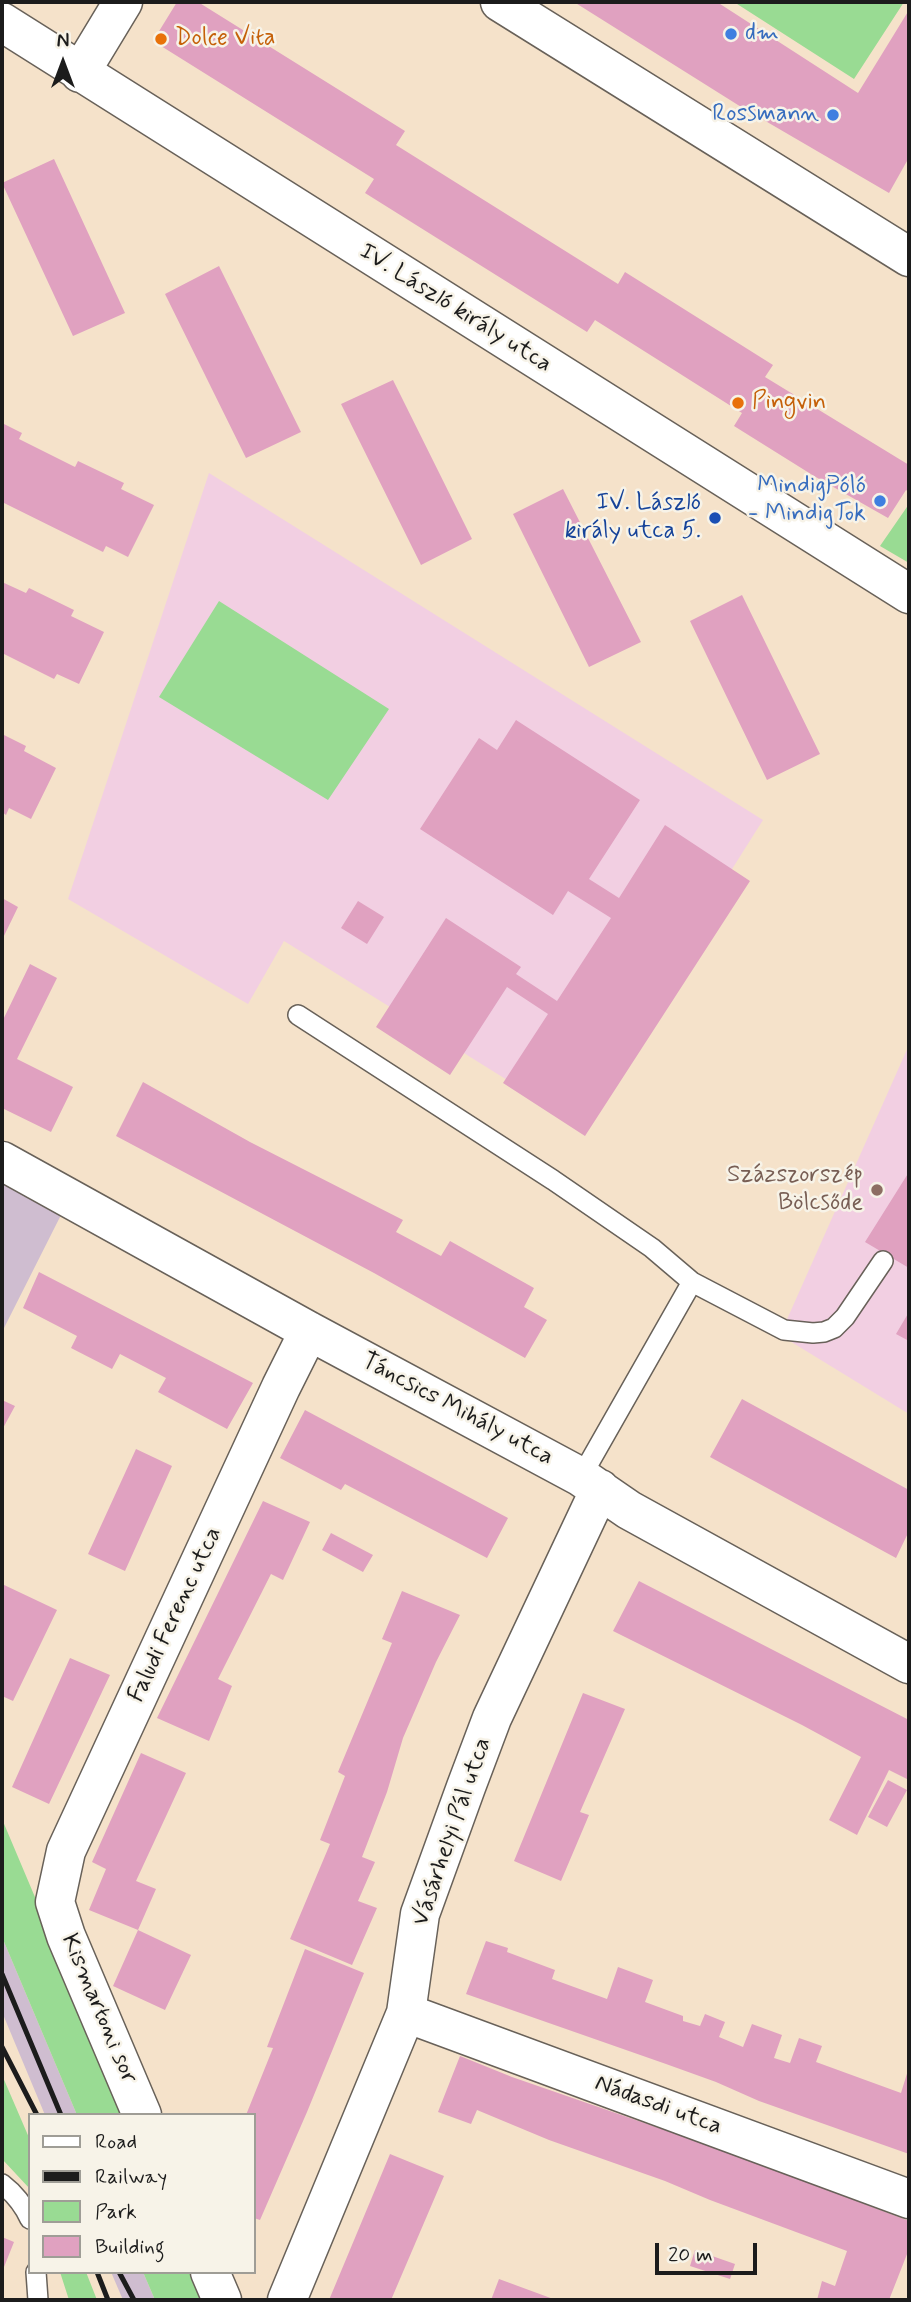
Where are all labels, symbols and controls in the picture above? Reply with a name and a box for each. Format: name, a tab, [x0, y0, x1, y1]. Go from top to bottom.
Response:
place label: dm	[745, 20, 779, 48]
place label: Dolce Vita	[175, 25, 276, 53]
marker: dm	[723, 26, 739, 42]
north arrow	[28, 28, 98, 98]
text: N	[57, 29, 69, 54]
marker: Dolce Vita	[153, 31, 169, 47]
place label: Rossmann	[712, 101, 819, 129]
marker: Rossmann	[825, 107, 841, 123]
street label: IV. László király utca	[354, 238, 556, 380]
place label: Pingvin	[752, 389, 826, 417]
marker: Pingvin	[730, 395, 746, 411]
place label: MindigPóló - MindigTok	[748, 473, 866, 529]
place label: IV. László király utca 5.	[565, 490, 701, 546]
marker: MindigPóló - MindigTok	[872, 493, 888, 509]
marker: IV. László király utca 5.	[707, 510, 723, 526]
place label: Százszorszép Bölcsőde	[727, 1162, 863, 1218]
marker: Százszorszép Bölcsőde	[869, 1182, 885, 1198]
street label: Táncsics Mihály utca	[356, 1347, 558, 1473]
street label: Faludi Ferenc utca	[123, 1523, 229, 1707]
street label: Vásárhelyi Pál utca	[407, 1734, 499, 1930]
street label: Kismartoni sor	[54, 1930, 142, 2088]
street label: Nádasdi utca	[591, 2070, 725, 2142]
legend	[28, 2113, 256, 2274]
text: Road	[95, 2128, 137, 2156]
text: Railway	[95, 2163, 167, 2191]
text: Park	[95, 2198, 137, 2226]
scale bar	[659, 2228, 760, 2272]
text: Building	[95, 2233, 165, 2261]
text: 20 m	[668, 2241, 713, 2269]

